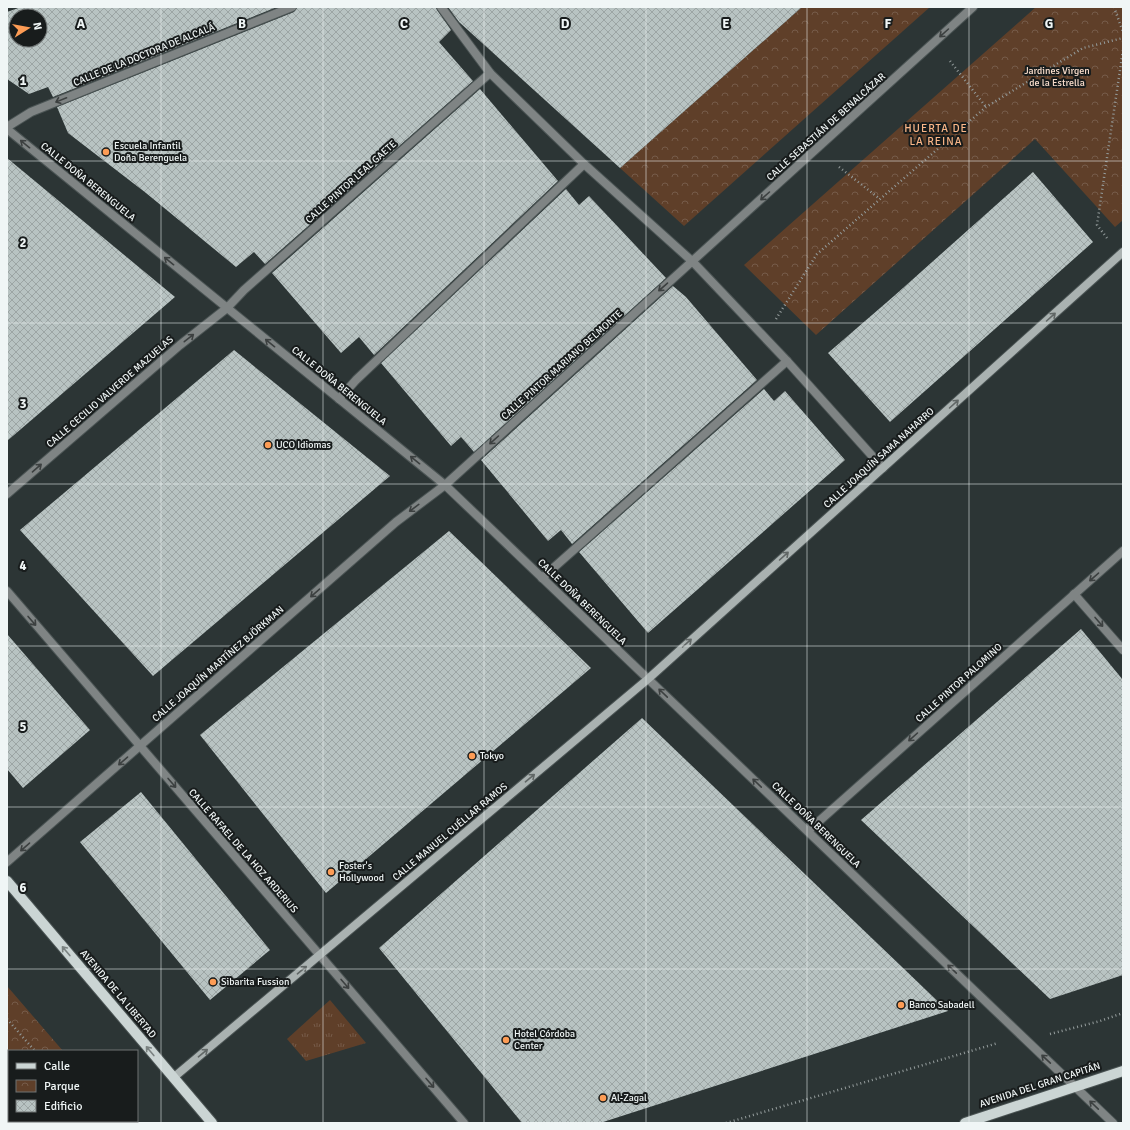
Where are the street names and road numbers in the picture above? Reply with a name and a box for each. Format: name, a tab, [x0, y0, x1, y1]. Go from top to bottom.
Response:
street label: CALLE DE LA DOCTORA DE ALCALÁ	[72, 21, 216, 89]
street label: CALLE SEBASTIÁN DE BENALCÁZAR	[763, 70, 888, 184]
street label: CALLE PINTOR LEAL GAETE	[303, 138, 399, 226]
street label: CALLE DOÑA BERENGUELA	[38, 140, 138, 224]
street label: CALLE PINTOR MARIANO BELMONTE	[499, 307, 625, 423]
street label: CALLE CECILIO VALVERDE MAZUELAS	[44, 333, 176, 450]
street label: CALLE DOÑA BERENGUELA	[289, 344, 389, 428]
street label: CALLE JOAQUÍN SAMA NAHARRO	[821, 404, 937, 511]
street label: CALLE DOÑA BERENGUELA	[535, 556, 629, 648]
street label: CALLE JOAQUÍN MARTÍNEZ BJÖRKMAN	[149, 603, 286, 724]
street label: CALLE PINTOR PALOMINO	[913, 641, 1005, 725]
street label: CALLE MANUEL CUÉLLAR RAMOS	[390, 779, 510, 884]
street label: CALLE DOÑA BERENGUELA	[769, 779, 863, 871]
street label: CALLE RAFAEL DE LA HOZ ARDERIUS	[186, 787, 300, 916]
street label: AVENIDA DE LA LIBERTAD	[77, 947, 159, 1041]
street label: AVENIDA DEL GRAN CAPITÁN	[978, 1059, 1102, 1110]

